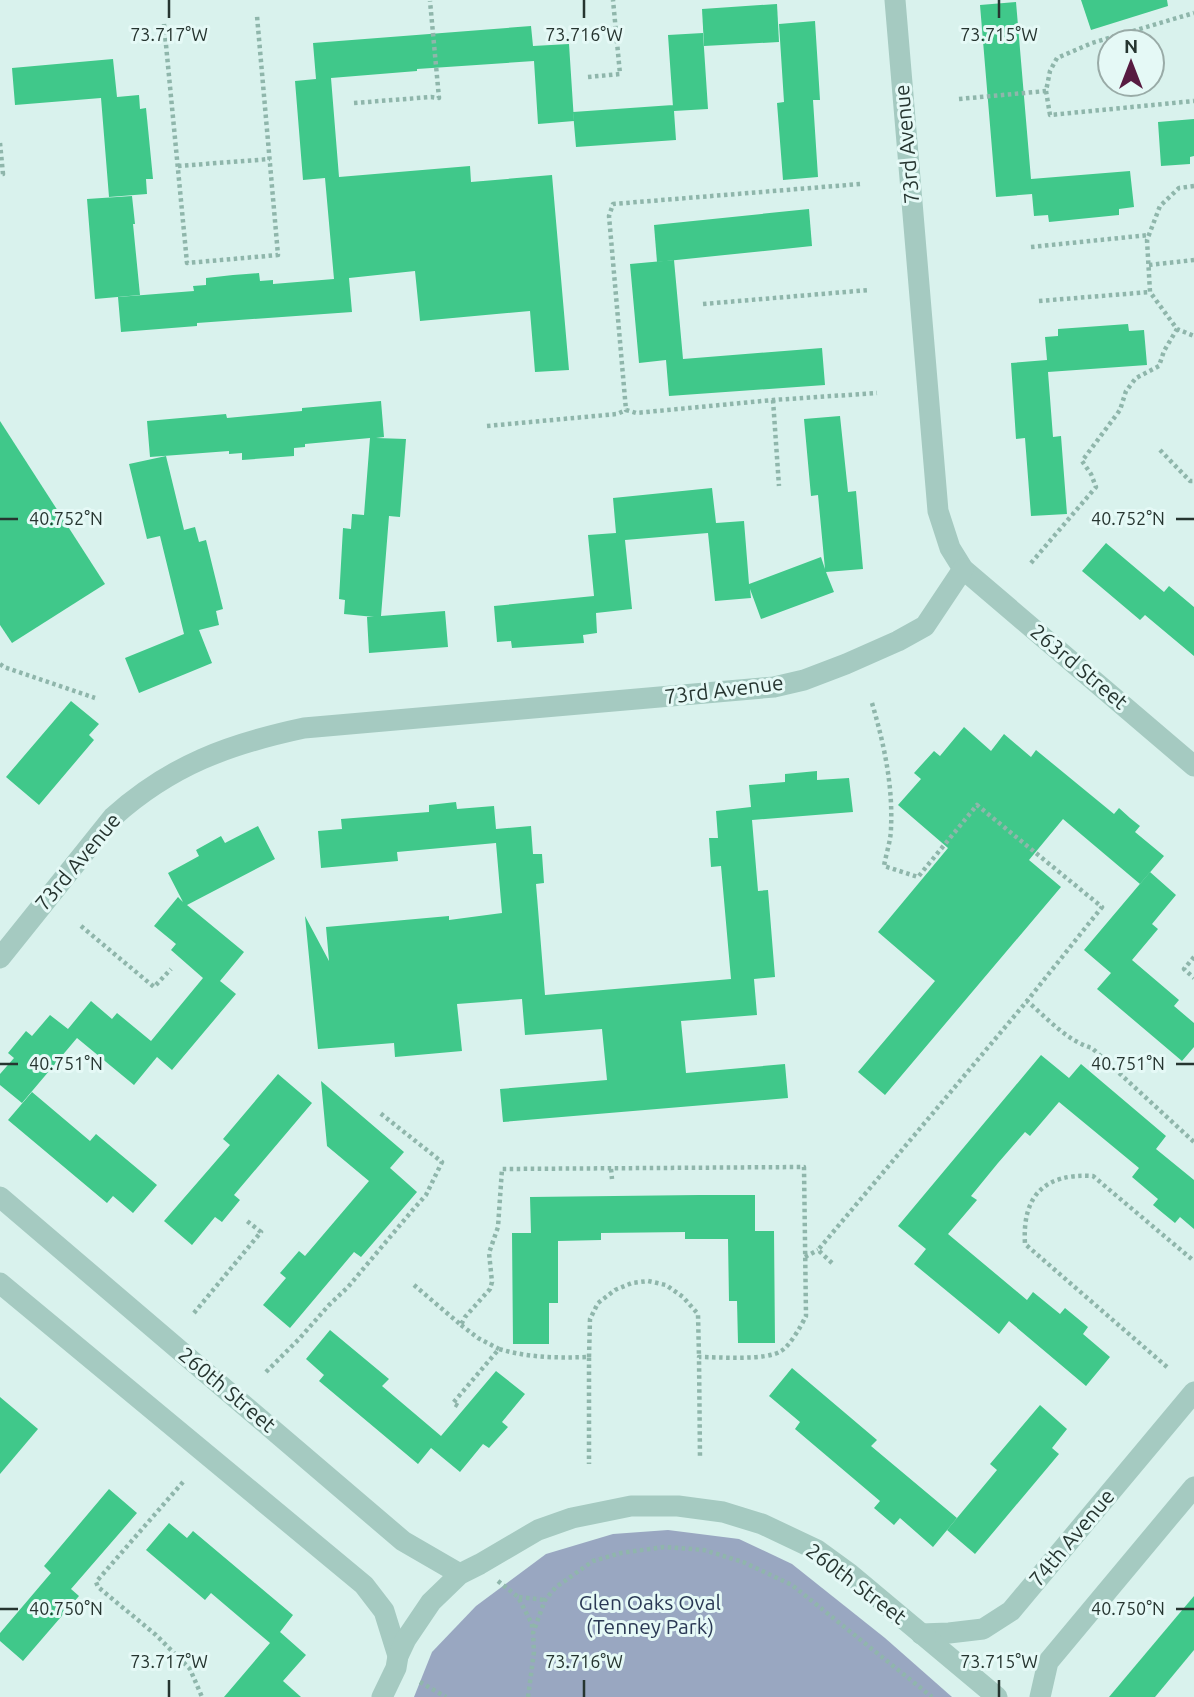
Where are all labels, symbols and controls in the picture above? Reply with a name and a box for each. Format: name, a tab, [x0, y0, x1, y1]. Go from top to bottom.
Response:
text: 73.717°W	[130, 24, 208, 44]
text: 73.716°W	[545, 24, 623, 44]
text: 73.715°W	[960, 24, 1038, 44]
north arrow	[1096, 28, 1166, 98]
text: N	[1124, 35, 1138, 57]
street label: 73rd Avenue	[889, 84, 923, 205]
text: 40.752°N	[29, 508, 103, 528]
text: 40.752°N	[1091, 508, 1165, 528]
street label: 263rd Street	[1026, 619, 1133, 714]
street label: 73rd Avenue	[663, 670, 785, 708]
street label: 73rd Avenue	[30, 808, 125, 915]
text: 40.751°N	[29, 1053, 103, 1073]
text: 40.751°N	[1091, 1053, 1165, 1073]
street label: 260th Street	[174, 1342, 281, 1437]
street label: 74th Avenue	[1024, 1484, 1119, 1591]
street label: 260th Street	[802, 1538, 911, 1629]
park label: Glen Oaks Oval (Tenney Park)	[579, 1590, 721, 1638]
text: 40.750°N	[29, 1598, 103, 1618]
text: 40.750°N	[1091, 1598, 1165, 1618]
text: 73.717°W	[130, 1651, 208, 1671]
text: 73.716°W	[545, 1651, 623, 1671]
text: 73.715°W	[960, 1651, 1038, 1671]

